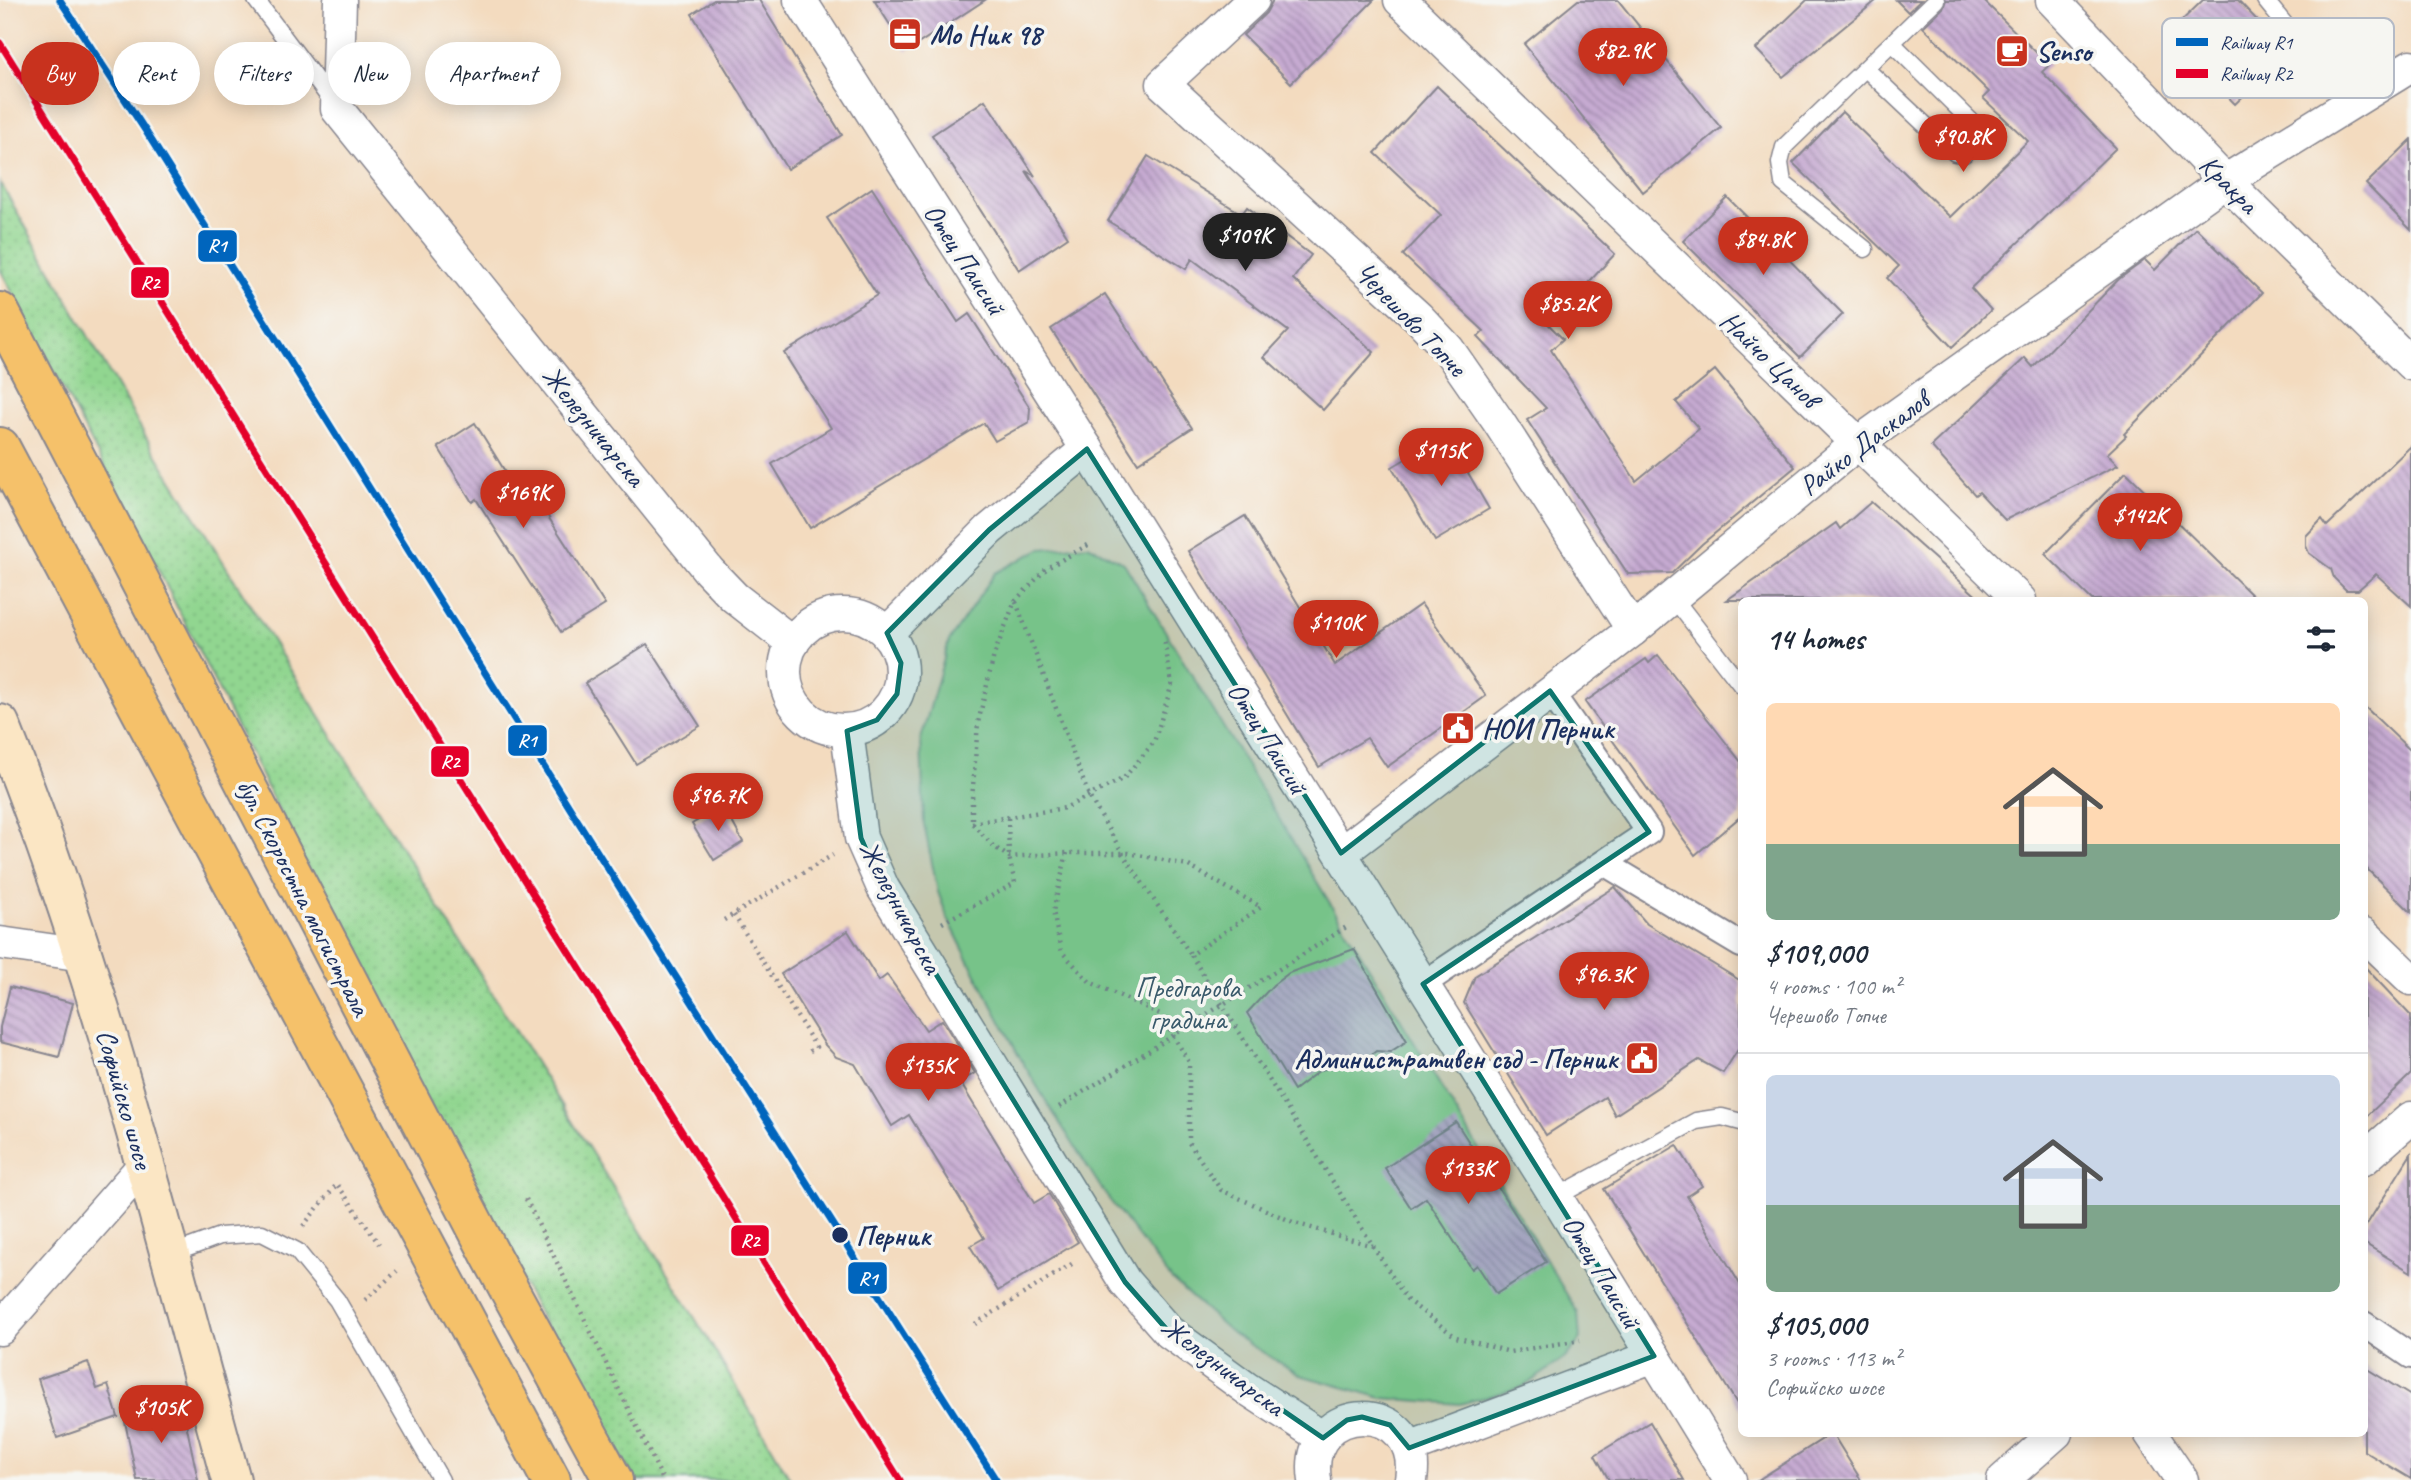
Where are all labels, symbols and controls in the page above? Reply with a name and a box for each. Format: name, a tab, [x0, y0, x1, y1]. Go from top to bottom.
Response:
office icon: Мо Ник 98	[886, 15, 924, 53]
place label: Мо Ник 98	[930, 17, 1045, 52]
legend	[2162, 18, 2394, 98]
pin: $82.9K	[1566, 28, 1680, 88]
text: Railway R1	[2220, 31, 2294, 55]
cafe icon: Senso	[1993, 32, 2031, 70]
place label: Senso	[2036, 34, 2094, 69]
text: $82.9K	[1594, 36, 1652, 65]
chip: Buy	[21, 42, 99, 105]
chip: Rent	[113, 42, 200, 105]
chip: Filters	[214, 42, 314, 105]
chip: New	[328, 42, 411, 105]
chip: Apartment	[425, 42, 561, 105]
text: Railway R2	[2220, 62, 2294, 86]
pin: $90.8K	[1906, 114, 2020, 174]
text: $90.8K	[1934, 122, 1992, 151]
street label: Кракра	[2192, 147, 2267, 222]
street label: Отец Паисий	[916, 197, 1015, 322]
pin: $109K	[1196, 214, 1294, 273]
pin: $84.8K	[1706, 218, 1820, 277]
text: $109K	[1219, 221, 1271, 250]
text: $84.8K	[1734, 225, 1792, 254]
line badge: R1	[197, 229, 238, 263]
text: R1	[208, 234, 229, 258]
street label: Черешово Топче	[1348, 254, 1476, 385]
line badge: R2	[130, 266, 170, 299]
text: R2	[141, 271, 162, 295]
pin: $85.2K	[1511, 282, 1625, 341]
text: $85.2K	[1539, 289, 1597, 318]
street label: Найчо Цанов	[1713, 303, 1831, 419]
street label: Железничарска	[535, 359, 654, 495]
street label: Райко Даскалов	[1792, 380, 1940, 503]
pin: $115K	[1392, 428, 1490, 488]
text: $115K	[1415, 436, 1467, 465]
pin: $169K	[474, 470, 572, 530]
text: $169K	[496, 478, 550, 507]
pin: $142K	[2091, 494, 2189, 553]
text: $142K	[2113, 501, 2167, 530]
pin: $110K	[1287, 600, 1385, 660]
text: $110K	[1309, 608, 1363, 637]
text: 14 homes	[1766, 620, 1864, 658]
icon: filters	[2302, 620, 2340, 658]
street label: Отец Паисий	[1220, 675, 1317, 802]
public building icon: НОИ Перник	[1439, 709, 1477, 747]
place label: НОИ Перник	[1482, 711, 1617, 746]
line badge: R1	[507, 724, 548, 757]
text: R1	[518, 729, 539, 753]
line badge: R2	[430, 745, 470, 778]
icon: home	[1990, 749, 2116, 875]
text: R2	[441, 750, 462, 774]
street label: бул. Скоростна магистрала	[229, 773, 380, 1023]
pin: $96.7K	[661, 774, 775, 833]
text: $96.7K	[689, 781, 747, 810]
street label: Железничарска	[851, 835, 951, 981]
text: $109,000	[1766, 934, 1866, 972]
pin: $96.3K	[1547, 953, 1661, 1012]
text: $96.3K	[1575, 960, 1633, 989]
park label: Предгарова градина	[1136, 970, 1242, 1037]
text: 4 rooms · 100 m²	[1766, 972, 1901, 1001]
text: Черешово Топче	[1766, 1001, 1886, 1030]
street label: Софийско шосе	[88, 1025, 162, 1174]
public building icon: Административен съд - Перник	[1623, 1039, 1661, 1077]
place label: Административен съд - Перник	[1295, 1041, 1620, 1076]
pin: $135K	[879, 1044, 977, 1103]
text: $135K	[902, 1051, 954, 1080]
icon: home	[1990, 1121, 2116, 1247]
pin: $133K	[1419, 1146, 1517, 1206]
text: $133K	[1441, 1154, 1495, 1183]
street label: Отец Паисий	[1555, 1209, 1650, 1336]
place label: Перник	[856, 1218, 933, 1253]
line badge: R2	[730, 1224, 770, 1257]
marker: Перник	[830, 1225, 850, 1245]
text: R2	[741, 1229, 762, 1253]
line badge: R1	[847, 1261, 888, 1295]
text: R1	[859, 1267, 880, 1291]
text: $105,000	[1766, 1306, 1866, 1344]
street label: Железничарска	[1154, 1308, 1293, 1425]
text: 3 rooms · 113 m²	[1766, 1344, 1901, 1373]
text: Софийско шосе	[1766, 1373, 1884, 1402]
pin: $105K	[112, 1386, 210, 1445]
text: $105K	[135, 1393, 187, 1422]

